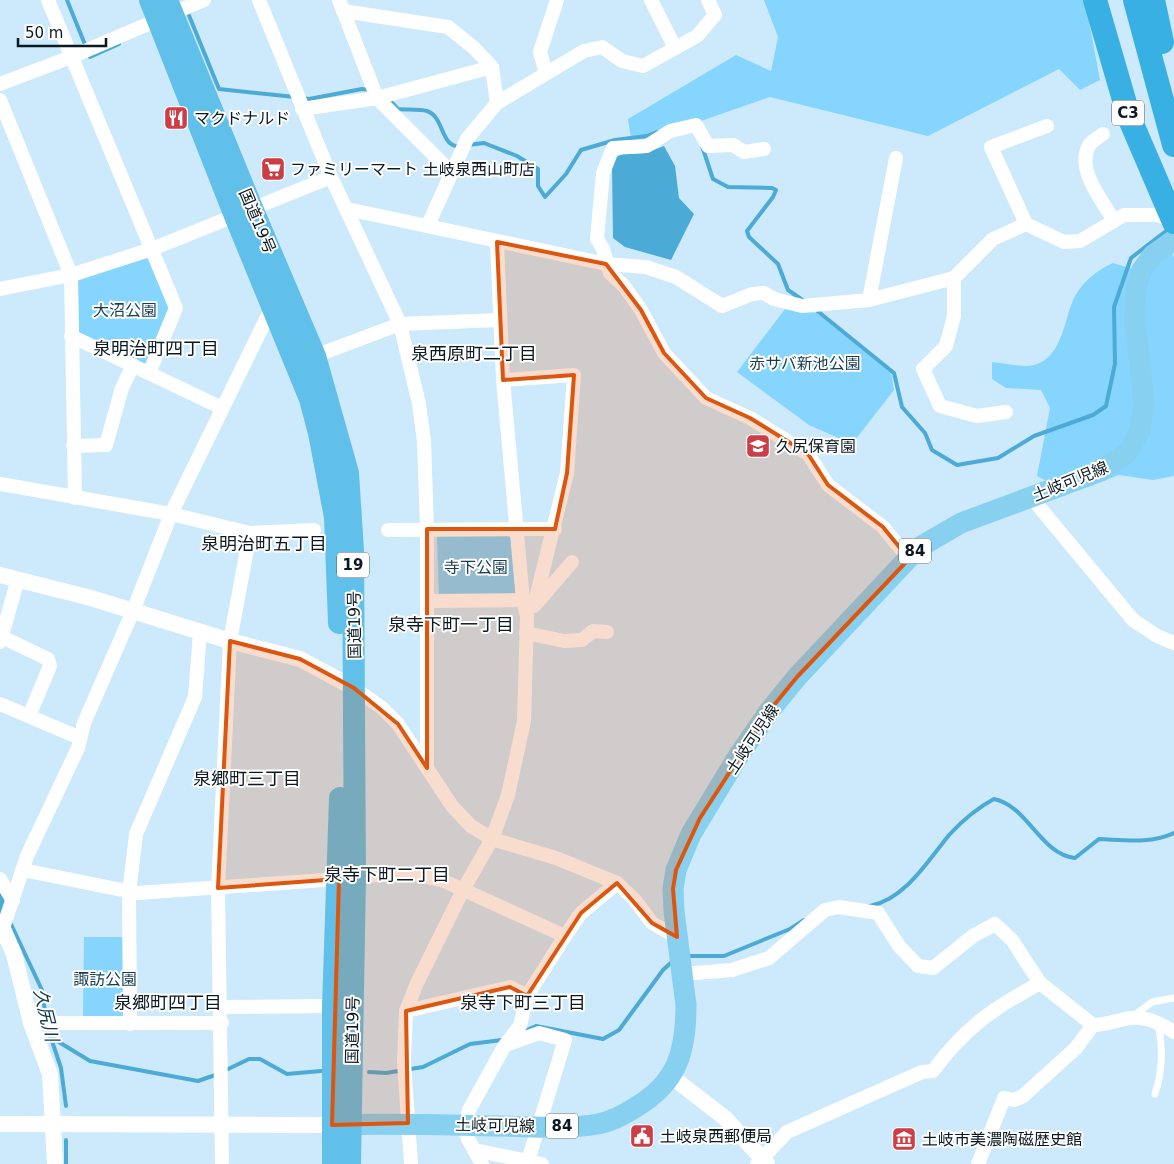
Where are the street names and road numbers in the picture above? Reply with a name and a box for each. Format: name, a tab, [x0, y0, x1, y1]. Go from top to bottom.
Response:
road number: C3	[1112, 100, 1144, 126]
street label: 国道19号	[235, 186, 280, 256]
street label: 土岐可児線	[1030, 458, 1111, 505]
road number: 84	[899, 538, 931, 564]
road number: 19	[337, 552, 369, 578]
street label: 国道19号	[344, 591, 365, 659]
street label: 土岐可児線	[722, 701, 783, 778]
street label: 国道19号	[342, 996, 363, 1064]
road number: 84	[546, 1114, 578, 1138]
street label: 土岐可児線	[455, 1115, 535, 1136]

